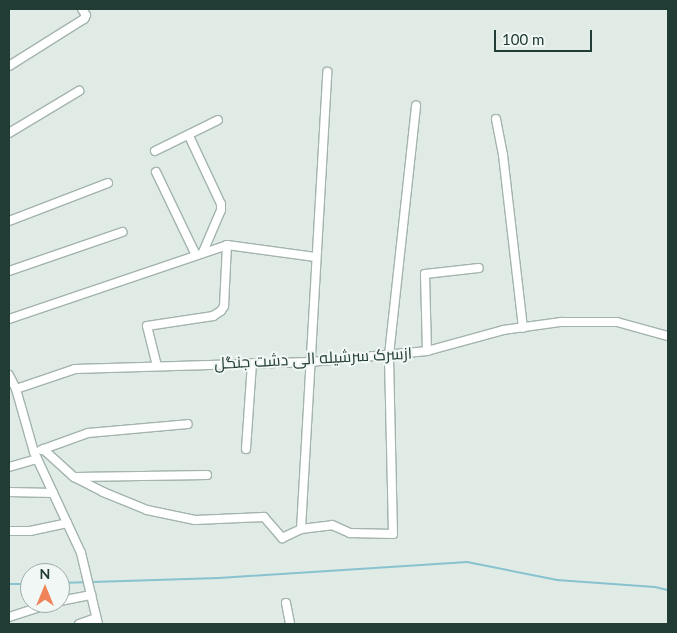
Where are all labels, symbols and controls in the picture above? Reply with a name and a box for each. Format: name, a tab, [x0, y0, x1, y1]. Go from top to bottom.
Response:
scale bar	[497, 20, 594, 52]
text: 100 m	[502, 30, 544, 48]
street label: ازسرک سرشیله الی دشت جنگل	[214, 343, 412, 373]
north arrow	[20, 563, 70, 613]
text: N	[40, 565, 50, 582]

